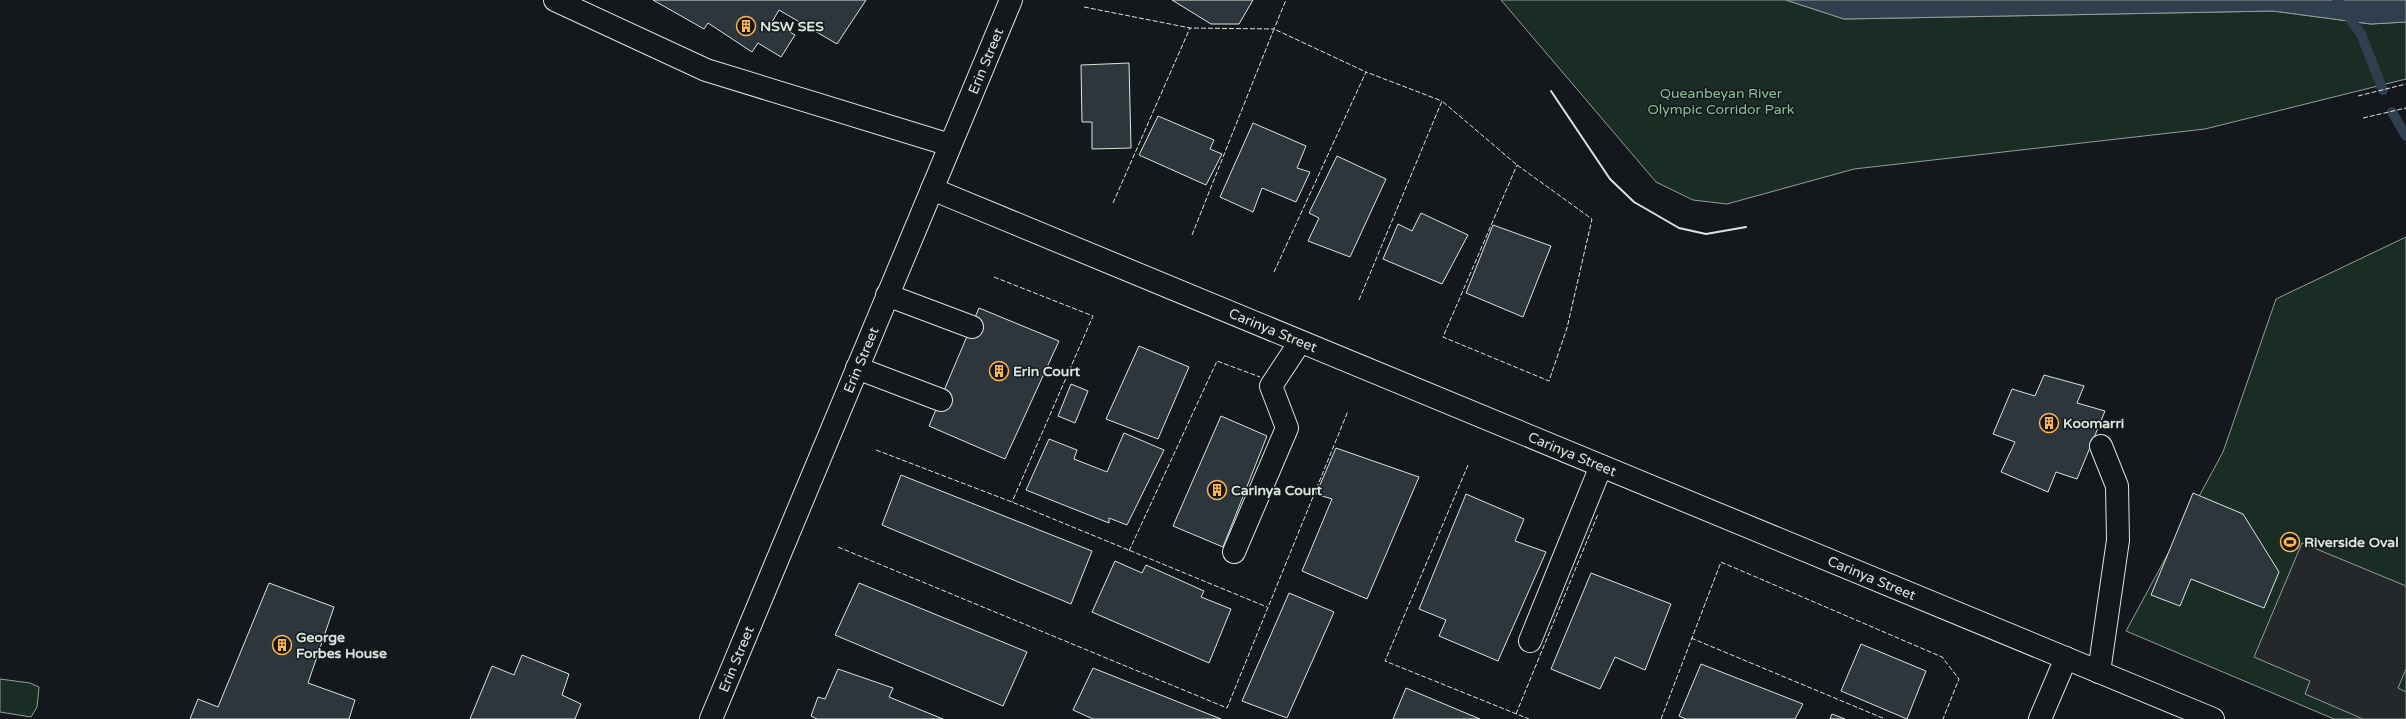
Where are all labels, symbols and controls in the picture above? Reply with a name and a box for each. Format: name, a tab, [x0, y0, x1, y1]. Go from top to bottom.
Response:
building icon: NSW SES	[735, 15, 757, 37]
place label: NSW SES	[760, 18, 824, 35]
street label: Erin Street	[965, 25, 1008, 97]
park label: Queanbeyan River Olympic Corridor Park	[1648, 85, 1795, 118]
street label: Carinya Street	[1226, 305, 1320, 357]
street label: Erin Street	[840, 324, 883, 396]
building icon: Erin Court	[988, 360, 1010, 382]
place label: Erin Court	[1013, 363, 1081, 380]
building icon: Koomarri	[2038, 412, 2060, 434]
place label: Koomarri	[2063, 415, 2124, 432]
street label: Carinya Street	[1526, 429, 1619, 480]
building icon: Carinya Court	[1206, 479, 1228, 501]
place label: Carinya Court	[1231, 482, 1323, 499]
sports icon: Riverside Oval	[2279, 531, 2301, 553]
place label: Riverside Oval	[2304, 534, 2399, 551]
street label: Carinya Street	[1825, 552, 1919, 604]
street label: Erin Street	[715, 623, 758, 695]
place label: George Forbes House	[296, 629, 387, 662]
building icon: George Forbes House	[271, 634, 293, 656]

